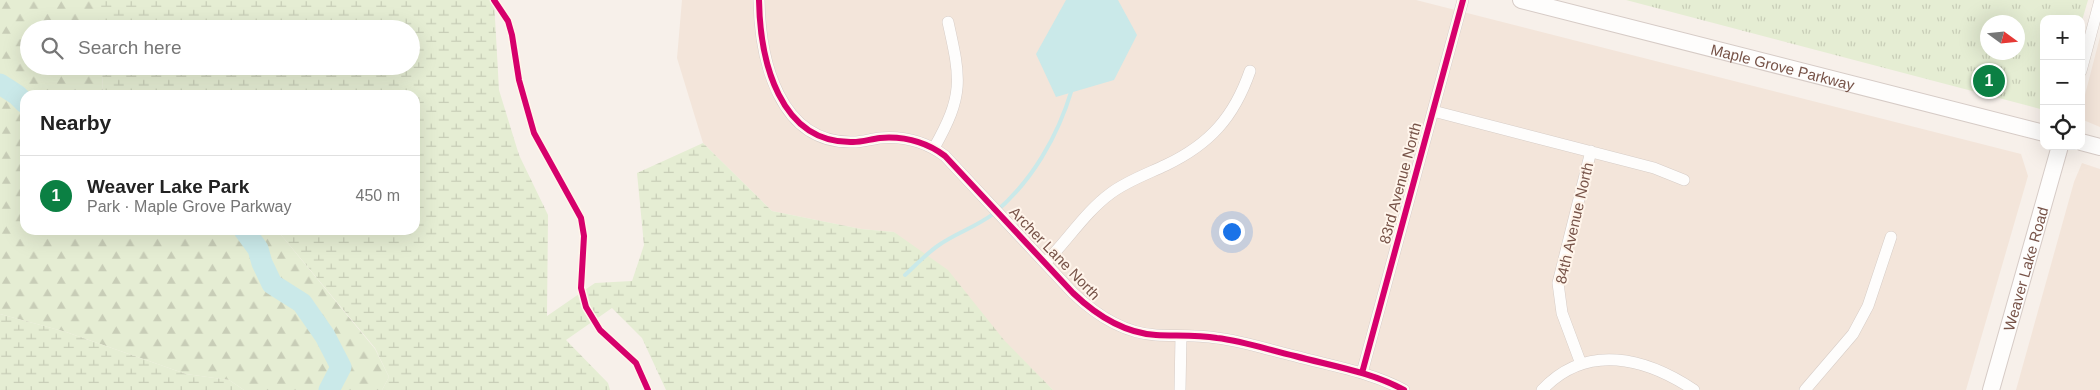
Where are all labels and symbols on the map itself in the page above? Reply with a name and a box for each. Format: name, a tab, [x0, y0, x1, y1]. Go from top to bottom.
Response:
north arrow	[1980, 15, 2025, 60]
street label: Maple Grove Parkway	[1709, 40, 1857, 93]
pin: 1	[1973, 62, 2005, 100]
street label: 83rd Avenue North	[1376, 121, 1424, 245]
street label: 84th Avenue North	[1552, 161, 1596, 285]
street label: Archer Lane North	[1006, 203, 1104, 303]
street label: Weaver Lake Road	[2000, 205, 2051, 333]
your location	[1219, 219, 1245, 245]

